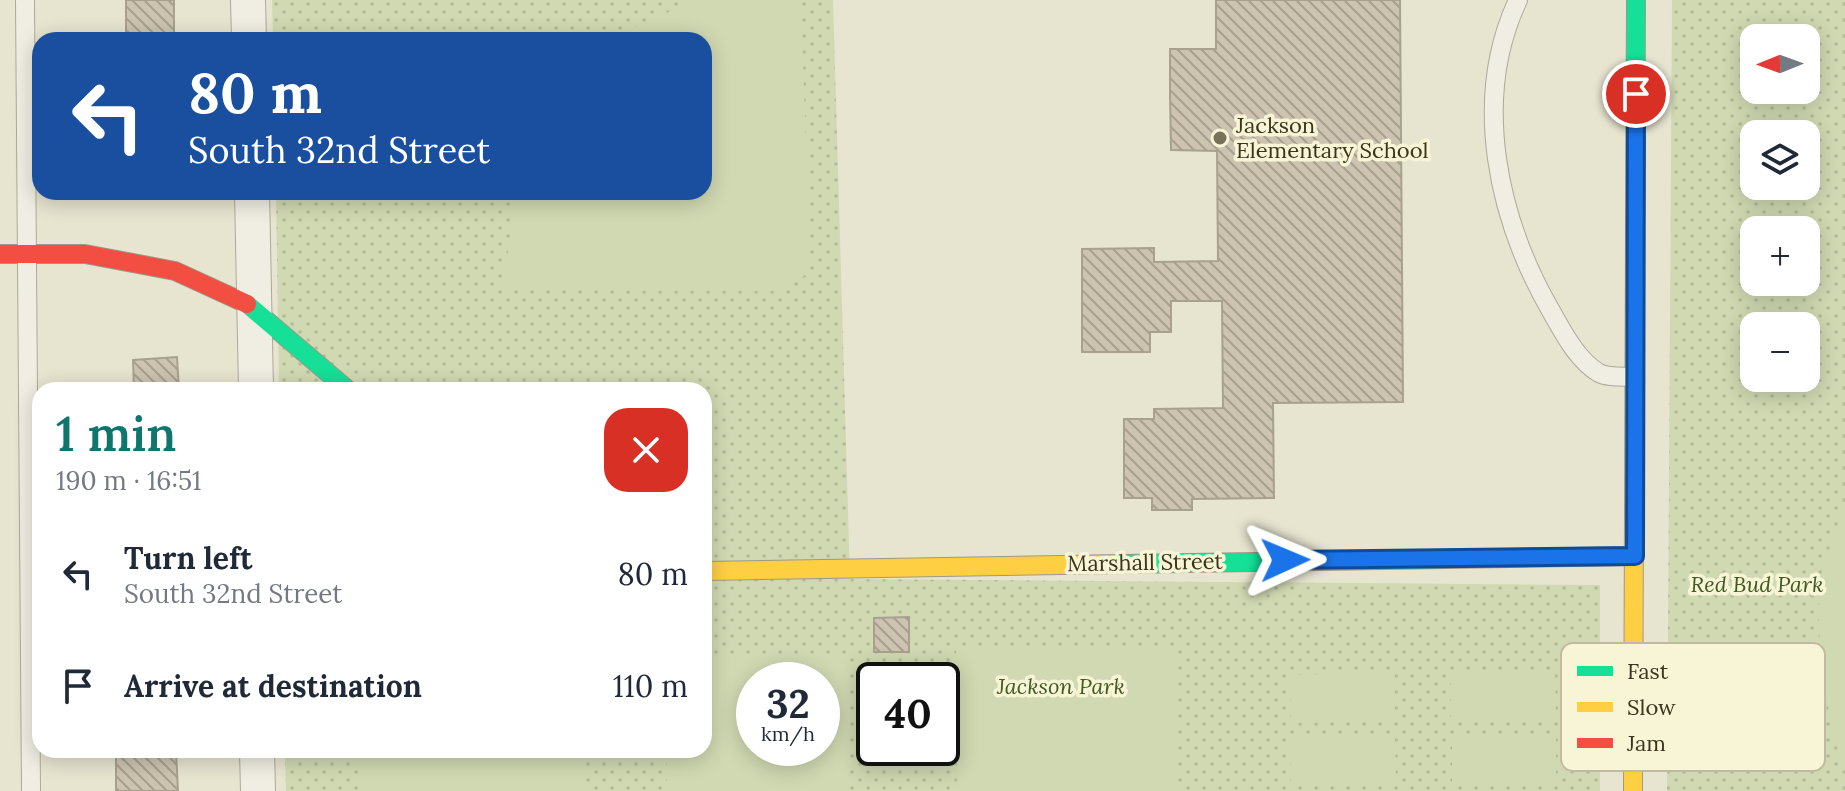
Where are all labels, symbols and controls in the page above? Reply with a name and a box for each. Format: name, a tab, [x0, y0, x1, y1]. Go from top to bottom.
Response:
north arrow	[1740, 24, 1820, 104]
map controls	[1740, 24, 1820, 392]
text: 80 m	[188, 57, 322, 128]
pin	[1602, 60, 1670, 128]
icon: left	[56, 64, 160, 168]
icon: arrive	[1614, 72, 1658, 116]
place label: Jackson Elementary School	[1235, 111, 1429, 164]
button: layers	[1740, 120, 1820, 200]
text: South 32nd Street	[188, 127, 490, 173]
marker: Jackson Elementary School	[1211, 129, 1229, 147]
button: +	[1740, 216, 1820, 296]
button: −	[1740, 312, 1820, 392]
text: 1 min	[56, 403, 176, 464]
button: close	[604, 408, 688, 492]
text: 190 m · 16:51	[56, 464, 202, 497]
position arrow	[1243, 518, 1327, 602]
text: Turn left	[124, 539, 252, 577]
street label: Marshall Street	[1067, 547, 1224, 577]
icon: left	[56, 552, 100, 596]
text: 80 m	[618, 555, 688, 593]
park label: Red Bud Park	[1691, 570, 1823, 598]
text: South 32nd Street	[124, 577, 342, 610]
legend	[1561, 643, 1825, 771]
text: Fast	[1627, 657, 1669, 685]
speed limit sign: 40	[856, 662, 960, 766]
icon: arrive	[56, 664, 100, 708]
text: Arrive at destination	[124, 667, 422, 705]
text: 110 m	[613, 667, 688, 705]
park label: Jackson Park	[996, 672, 1125, 700]
text: 32	[766, 678, 810, 729]
text: Slow	[1627, 693, 1676, 721]
text: km/h	[761, 721, 815, 746]
text: Jam	[1626, 729, 1666, 757]

